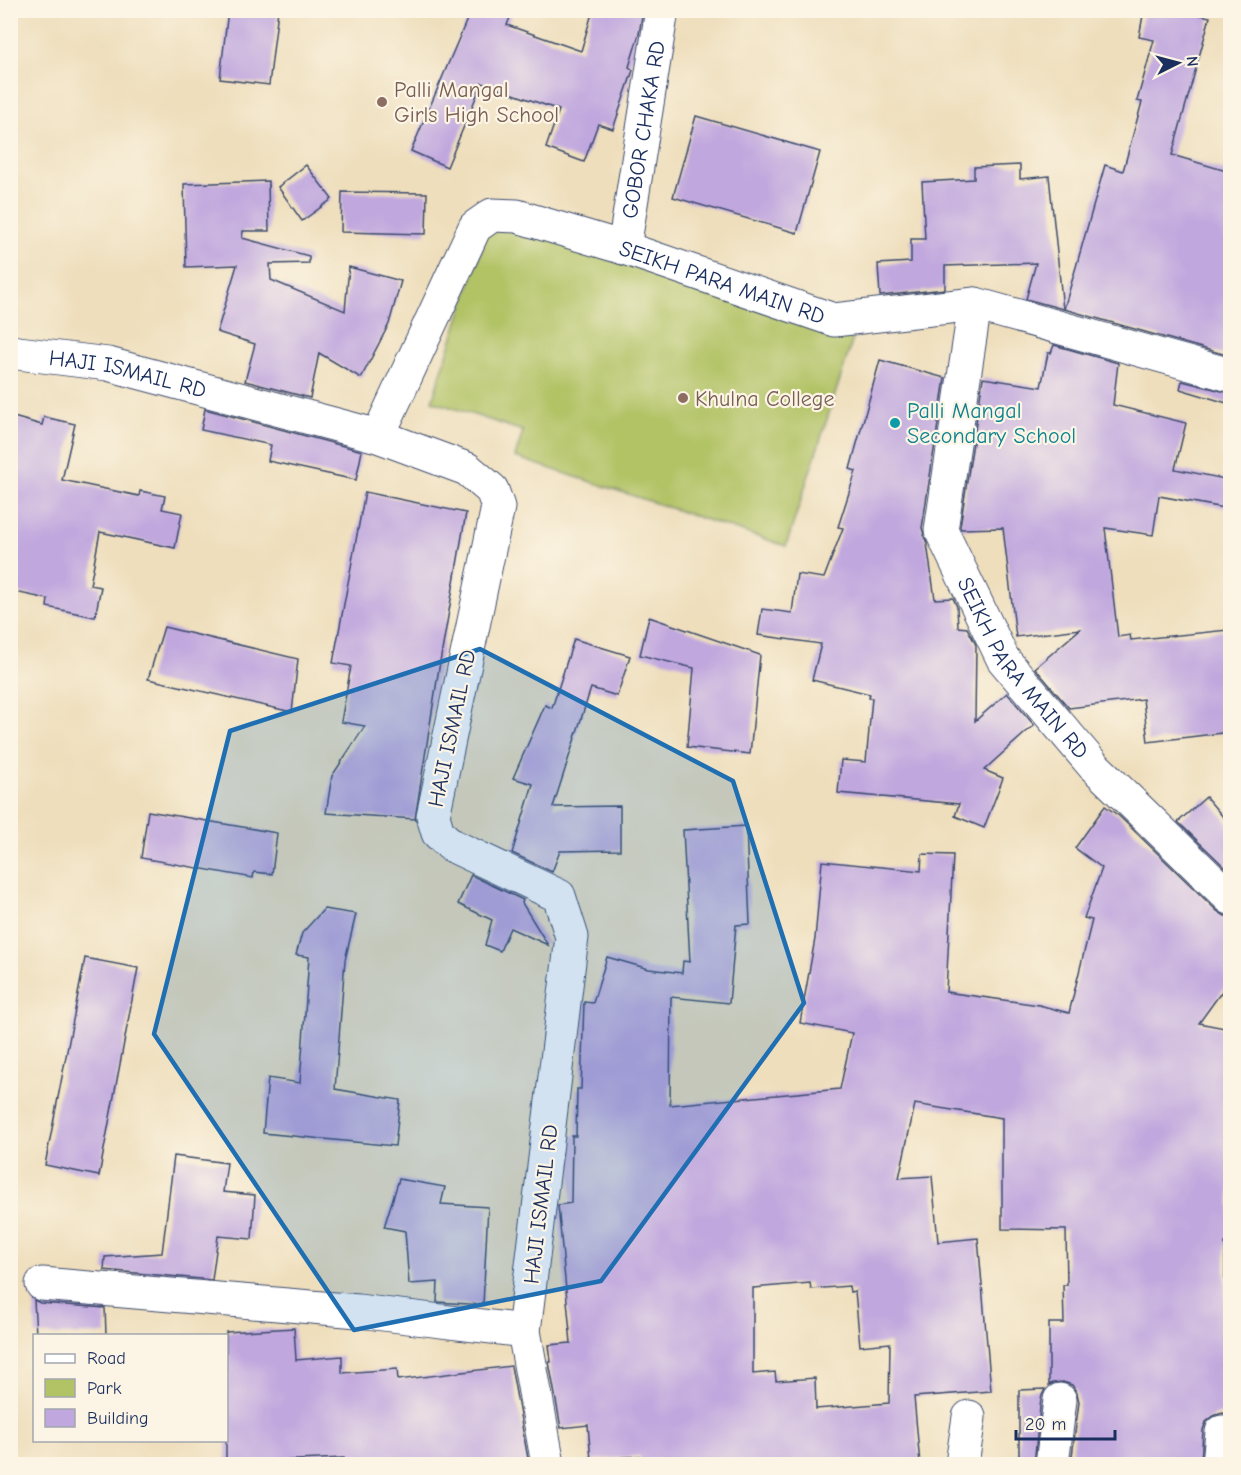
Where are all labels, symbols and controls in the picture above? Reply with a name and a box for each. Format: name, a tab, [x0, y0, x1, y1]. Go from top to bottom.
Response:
north arrow	[1148, 33, 1208, 93]
street label: GOBOR CHAKA RD	[617, 39, 671, 221]
text: N	[1182, 55, 1201, 68]
place label: Palli Mangal Girls High School	[394, 77, 559, 128]
marker: Palli Mangal Girls High School	[375, 95, 389, 109]
street label: SEIKH PARA MAIN RD	[616, 235, 828, 330]
street label: HAJI ISMAIL RD	[48, 345, 209, 404]
place label: Khulna College	[695, 386, 835, 412]
marker: Khulna College	[676, 391, 690, 405]
place label: Palli Mangal Secondary School	[907, 398, 1076, 449]
marker: Palli Mangal Secondary School	[888, 416, 902, 430]
street label: SEIKH PARA MAIN RD	[952, 573, 1094, 764]
street label: HAJI ISMAIL RD	[423, 647, 481, 809]
street label: HAJI ISMAIL RD	[518, 1123, 564, 1285]
legend	[33, 1334, 228, 1442]
text: Road	[87, 1348, 126, 1369]
text: Park	[87, 1378, 122, 1399]
scale bar	[1016, 1403, 1115, 1441]
text: Building	[87, 1408, 149, 1429]
text: 20 m	[1025, 1414, 1066, 1435]

